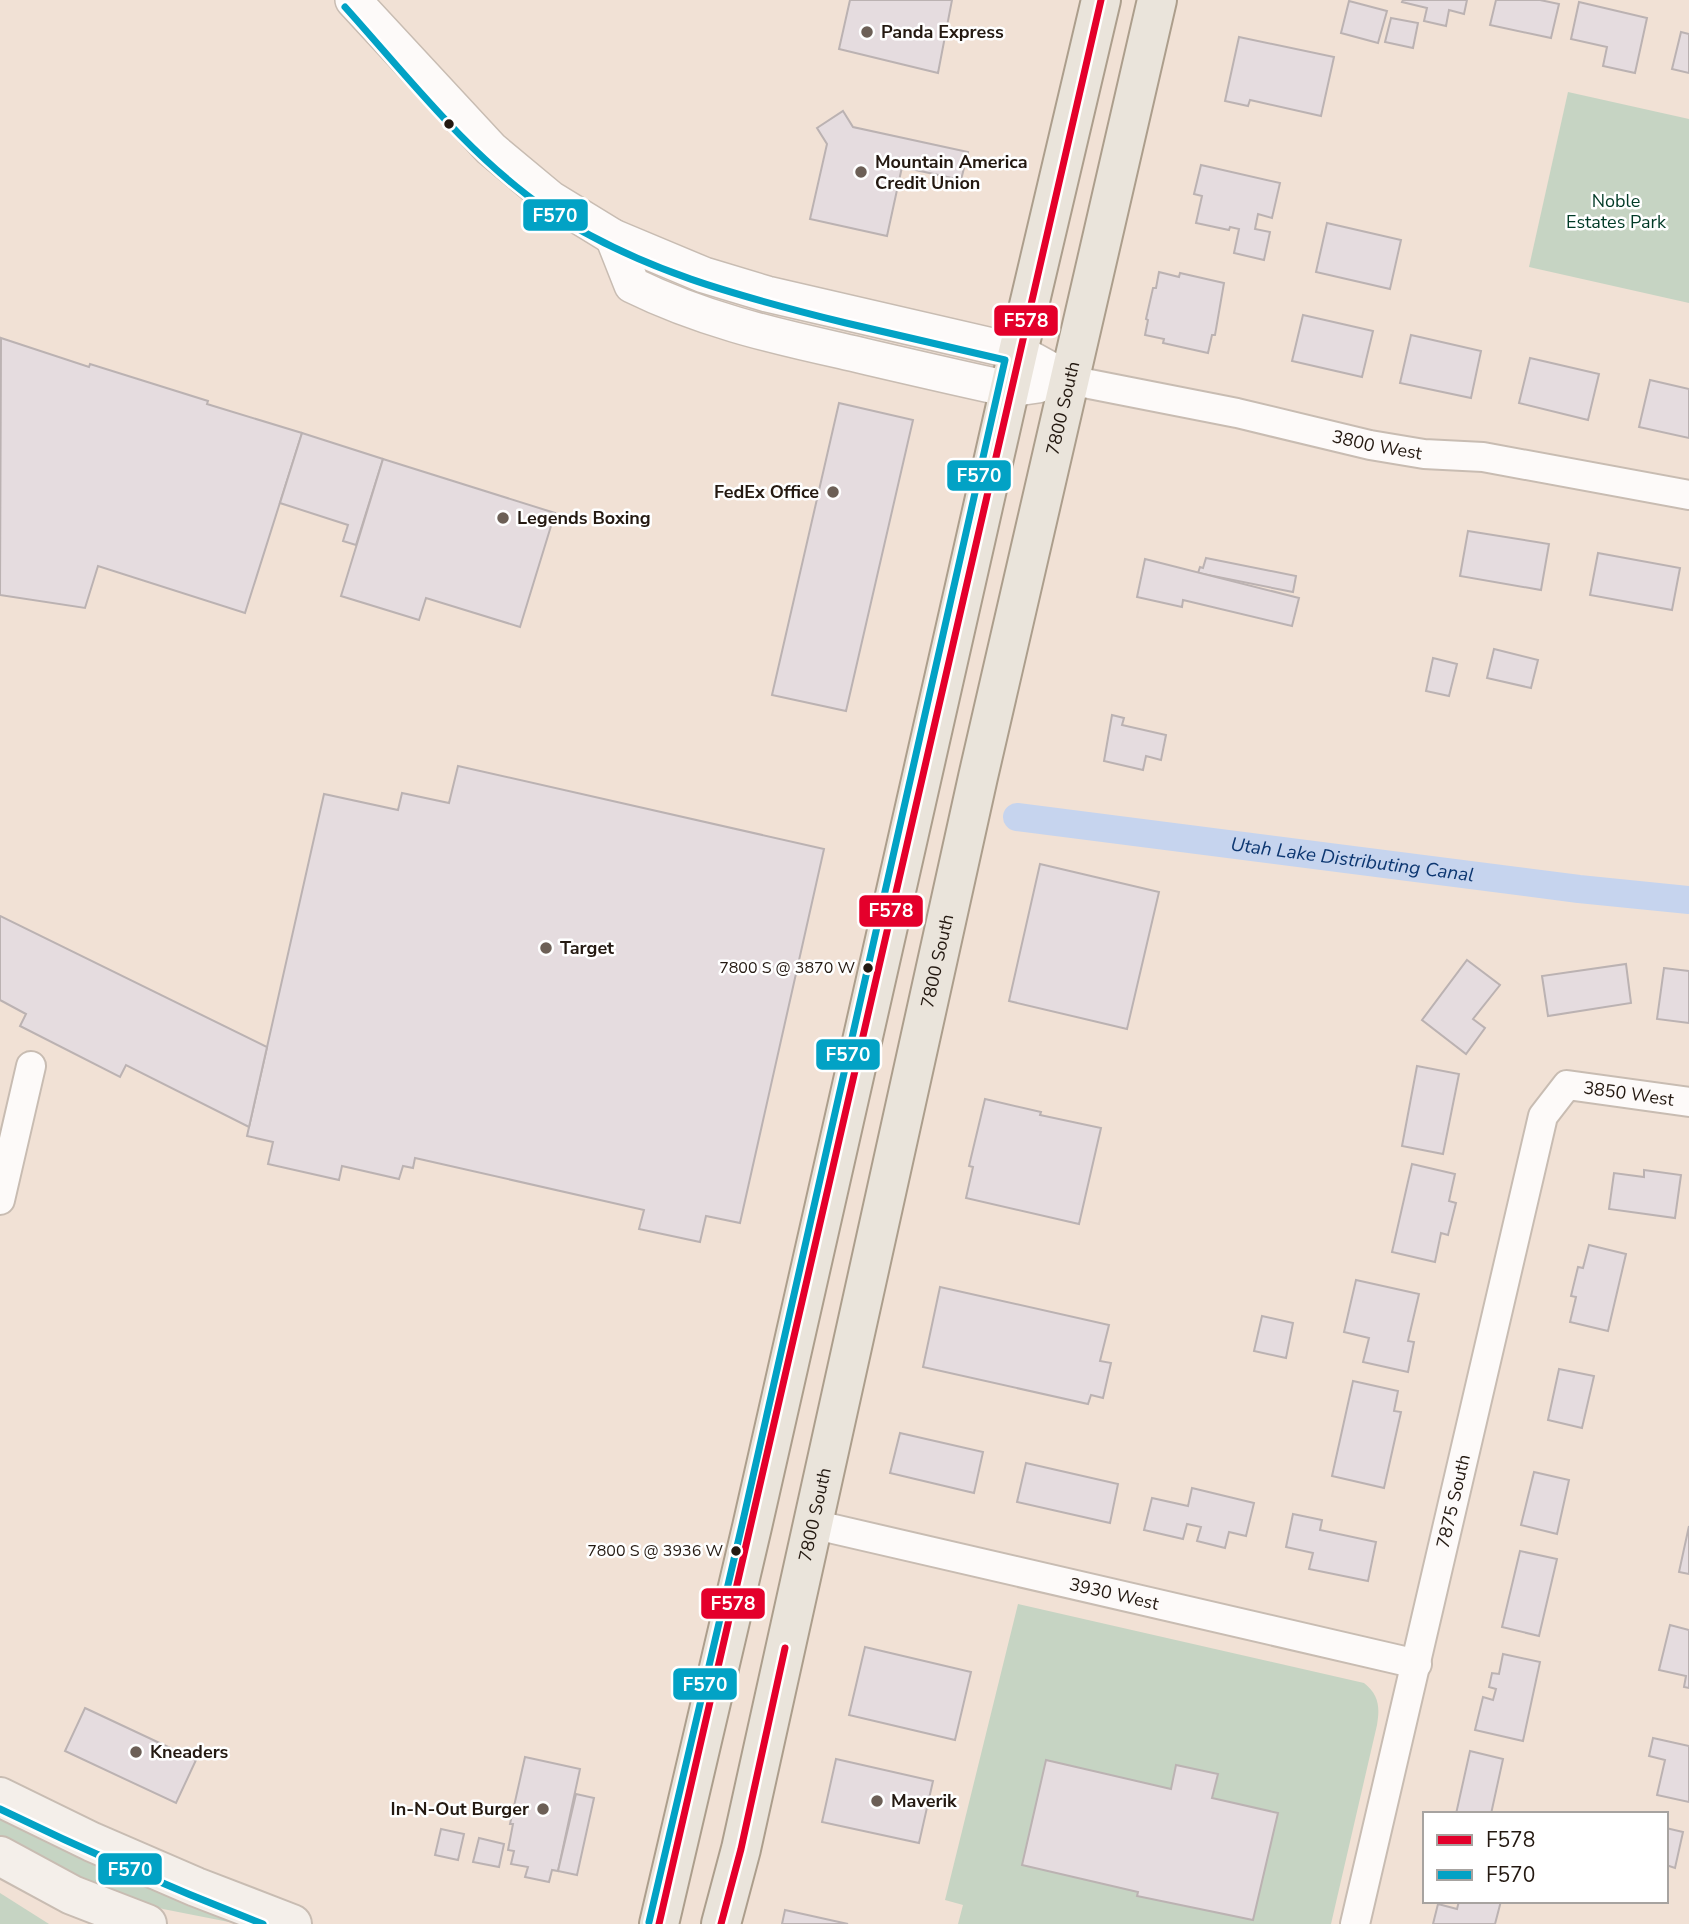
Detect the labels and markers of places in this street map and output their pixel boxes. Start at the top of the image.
place label: Panda Express [881,20,1004,44]
marker: Panda Express [859,24,875,40]
unlabelled marker [442,117,456,131]
place label: Mountain America Credit Union [875,150,1028,195]
marker: Mountain America Credit Union [853,164,869,180]
place label: FedEx Office [714,480,819,504]
marker: FedEx Office [825,484,841,500]
place label: Legends Boxing [517,506,651,530]
marker: Legends Boxing [495,510,511,526]
place label: Target [560,936,614,960]
marker: Target [538,940,554,956]
place label: 7800 S @ 3870 W [719,957,855,979]
marker: 7800 S @ 3870 W [861,961,875,975]
place label: 7800 S @ 3936 W [587,1540,723,1562]
marker: 7800 S @ 3936 W [729,1544,743,1558]
place label: Kneaders [150,1740,229,1764]
marker: Kneaders [128,1744,144,1760]
place label: Maverik [891,1789,957,1813]
marker: Maverik [869,1793,885,1809]
place label: In-N-Out Burger [391,1797,529,1821]
marker: In-N-Out Burger [535,1801,551,1817]

